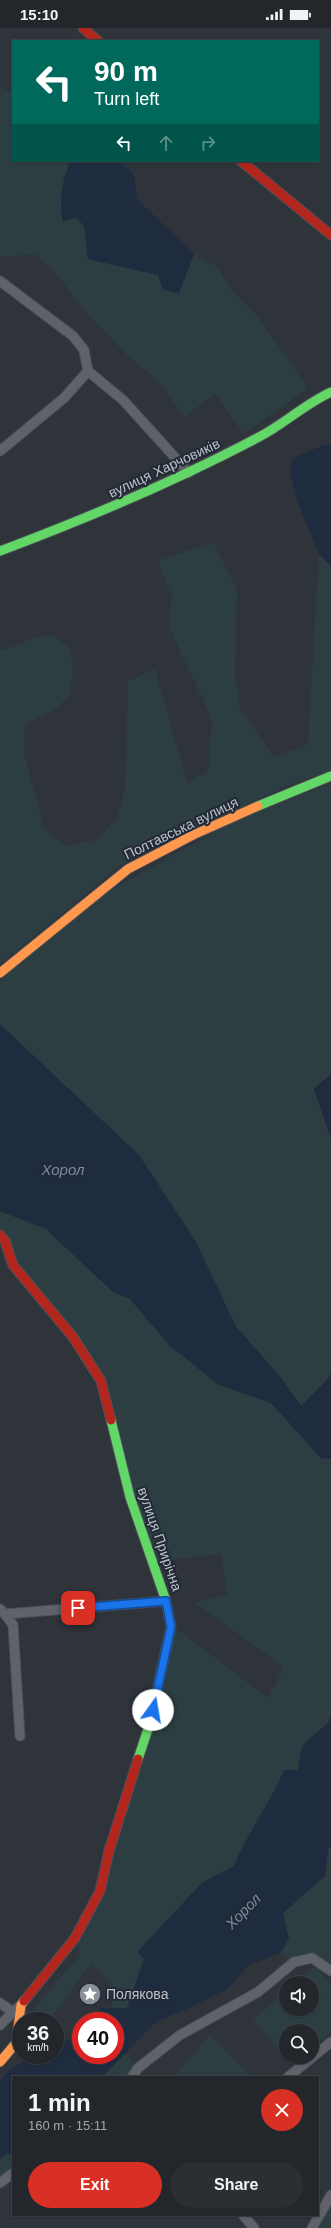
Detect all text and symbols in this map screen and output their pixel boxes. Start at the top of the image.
text: 15:10 [20,6,58,23]
icon: left [28,56,80,108]
text: 90 m [94,56,158,87]
text: Turn left [94,89,159,109]
icon: left [113,132,135,154]
icon: ahead [155,132,177,154]
icon: right [197,132,219,154]
street label: вулиця Харчовиків [106,435,222,501]
street label: Полтавська вулиця [121,793,241,863]
water label: Хорол [41,1161,85,1178]
street label: вулиця Прирічна [135,1485,185,1593]
pin [61,1591,95,1625]
icon: arrive [67,1597,89,1619]
position arrow [132,1689,174,1731]
water label: Хорол [221,1889,264,1933]
map controls [279,1976,319,2064]
button: sound [279,1976,319,2016]
place icon: Полякова [77,1981,103,2007]
place label: Полякова [106,1986,169,2002]
speed limit sign: 40 [72,2012,124,2064]
text: 36 [27,2022,49,2044]
button: search [279,2024,319,2064]
text: km/h [27,2042,49,2053]
text: 1 min [28,2089,91,2116]
button: close [261,2089,303,2131]
text: 160 m · 15:11 [28,2118,107,2133]
button: Exit [28,2162,162,2208]
button: Share [170,2162,303,2208]

